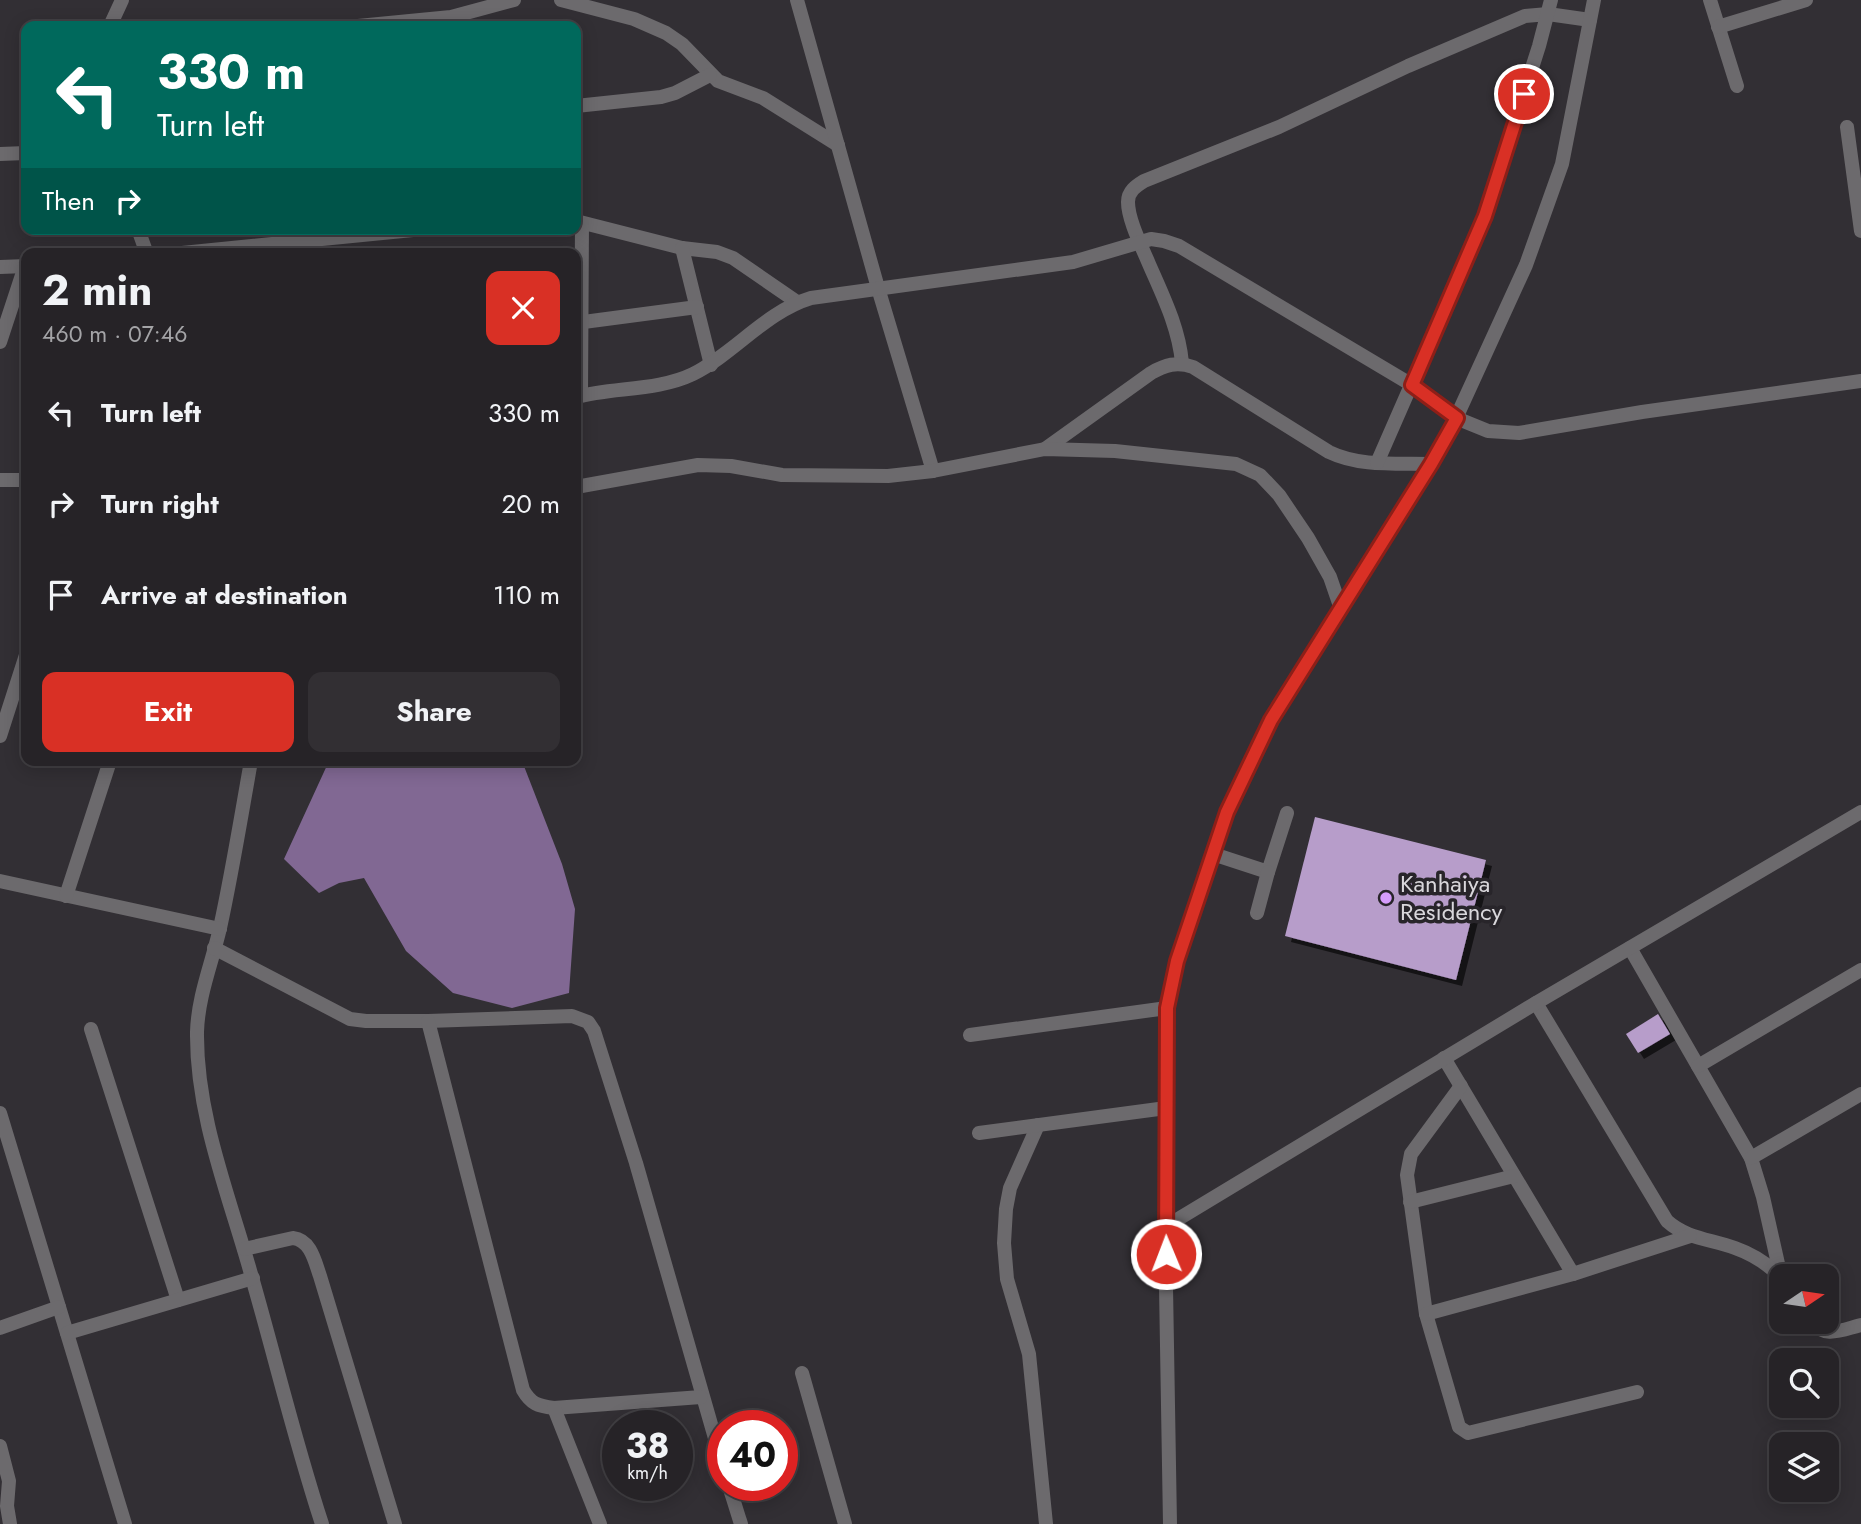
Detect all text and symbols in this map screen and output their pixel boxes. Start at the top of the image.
text: 330 m [157,37,305,107]
icon: left [42,49,133,140]
pin [1494,64,1554,124]
icon: arrive [1505,75,1543,113]
text: Turn left [157,102,264,148]
text: Then [42,182,95,220]
icon: right [109,182,147,220]
text: 2 min [42,260,152,321]
button: close [486,271,560,345]
text: 460 m · 07:46 [42,317,187,351]
icon: left [42,394,80,432]
text: Turn left [101,394,201,432]
text: 330 m [488,394,560,432]
icon: right [42,485,80,523]
text: Turn right [101,485,219,523]
text: 20 m [502,485,560,523]
icon: arrive [42,576,80,614]
text: Arrive at destination [101,576,348,614]
text: 110 m [493,576,560,614]
button: Exit [42,672,294,752]
button: Share [308,672,560,752]
place label: Kanhaiya Residency [1400,866,1503,929]
marker: Kanhaiya Residency [1378,890,1394,906]
position arrow [1129,1217,1203,1291]
north arrow [1769,1264,1839,1334]
map controls [1769,1264,1839,1502]
button: search [1769,1348,1839,1418]
speed limit sign: 40 [707,1410,798,1501]
text: 38 [626,1421,669,1471]
button: layers [1769,1432,1839,1502]
text: km/h [627,1460,668,1486]

